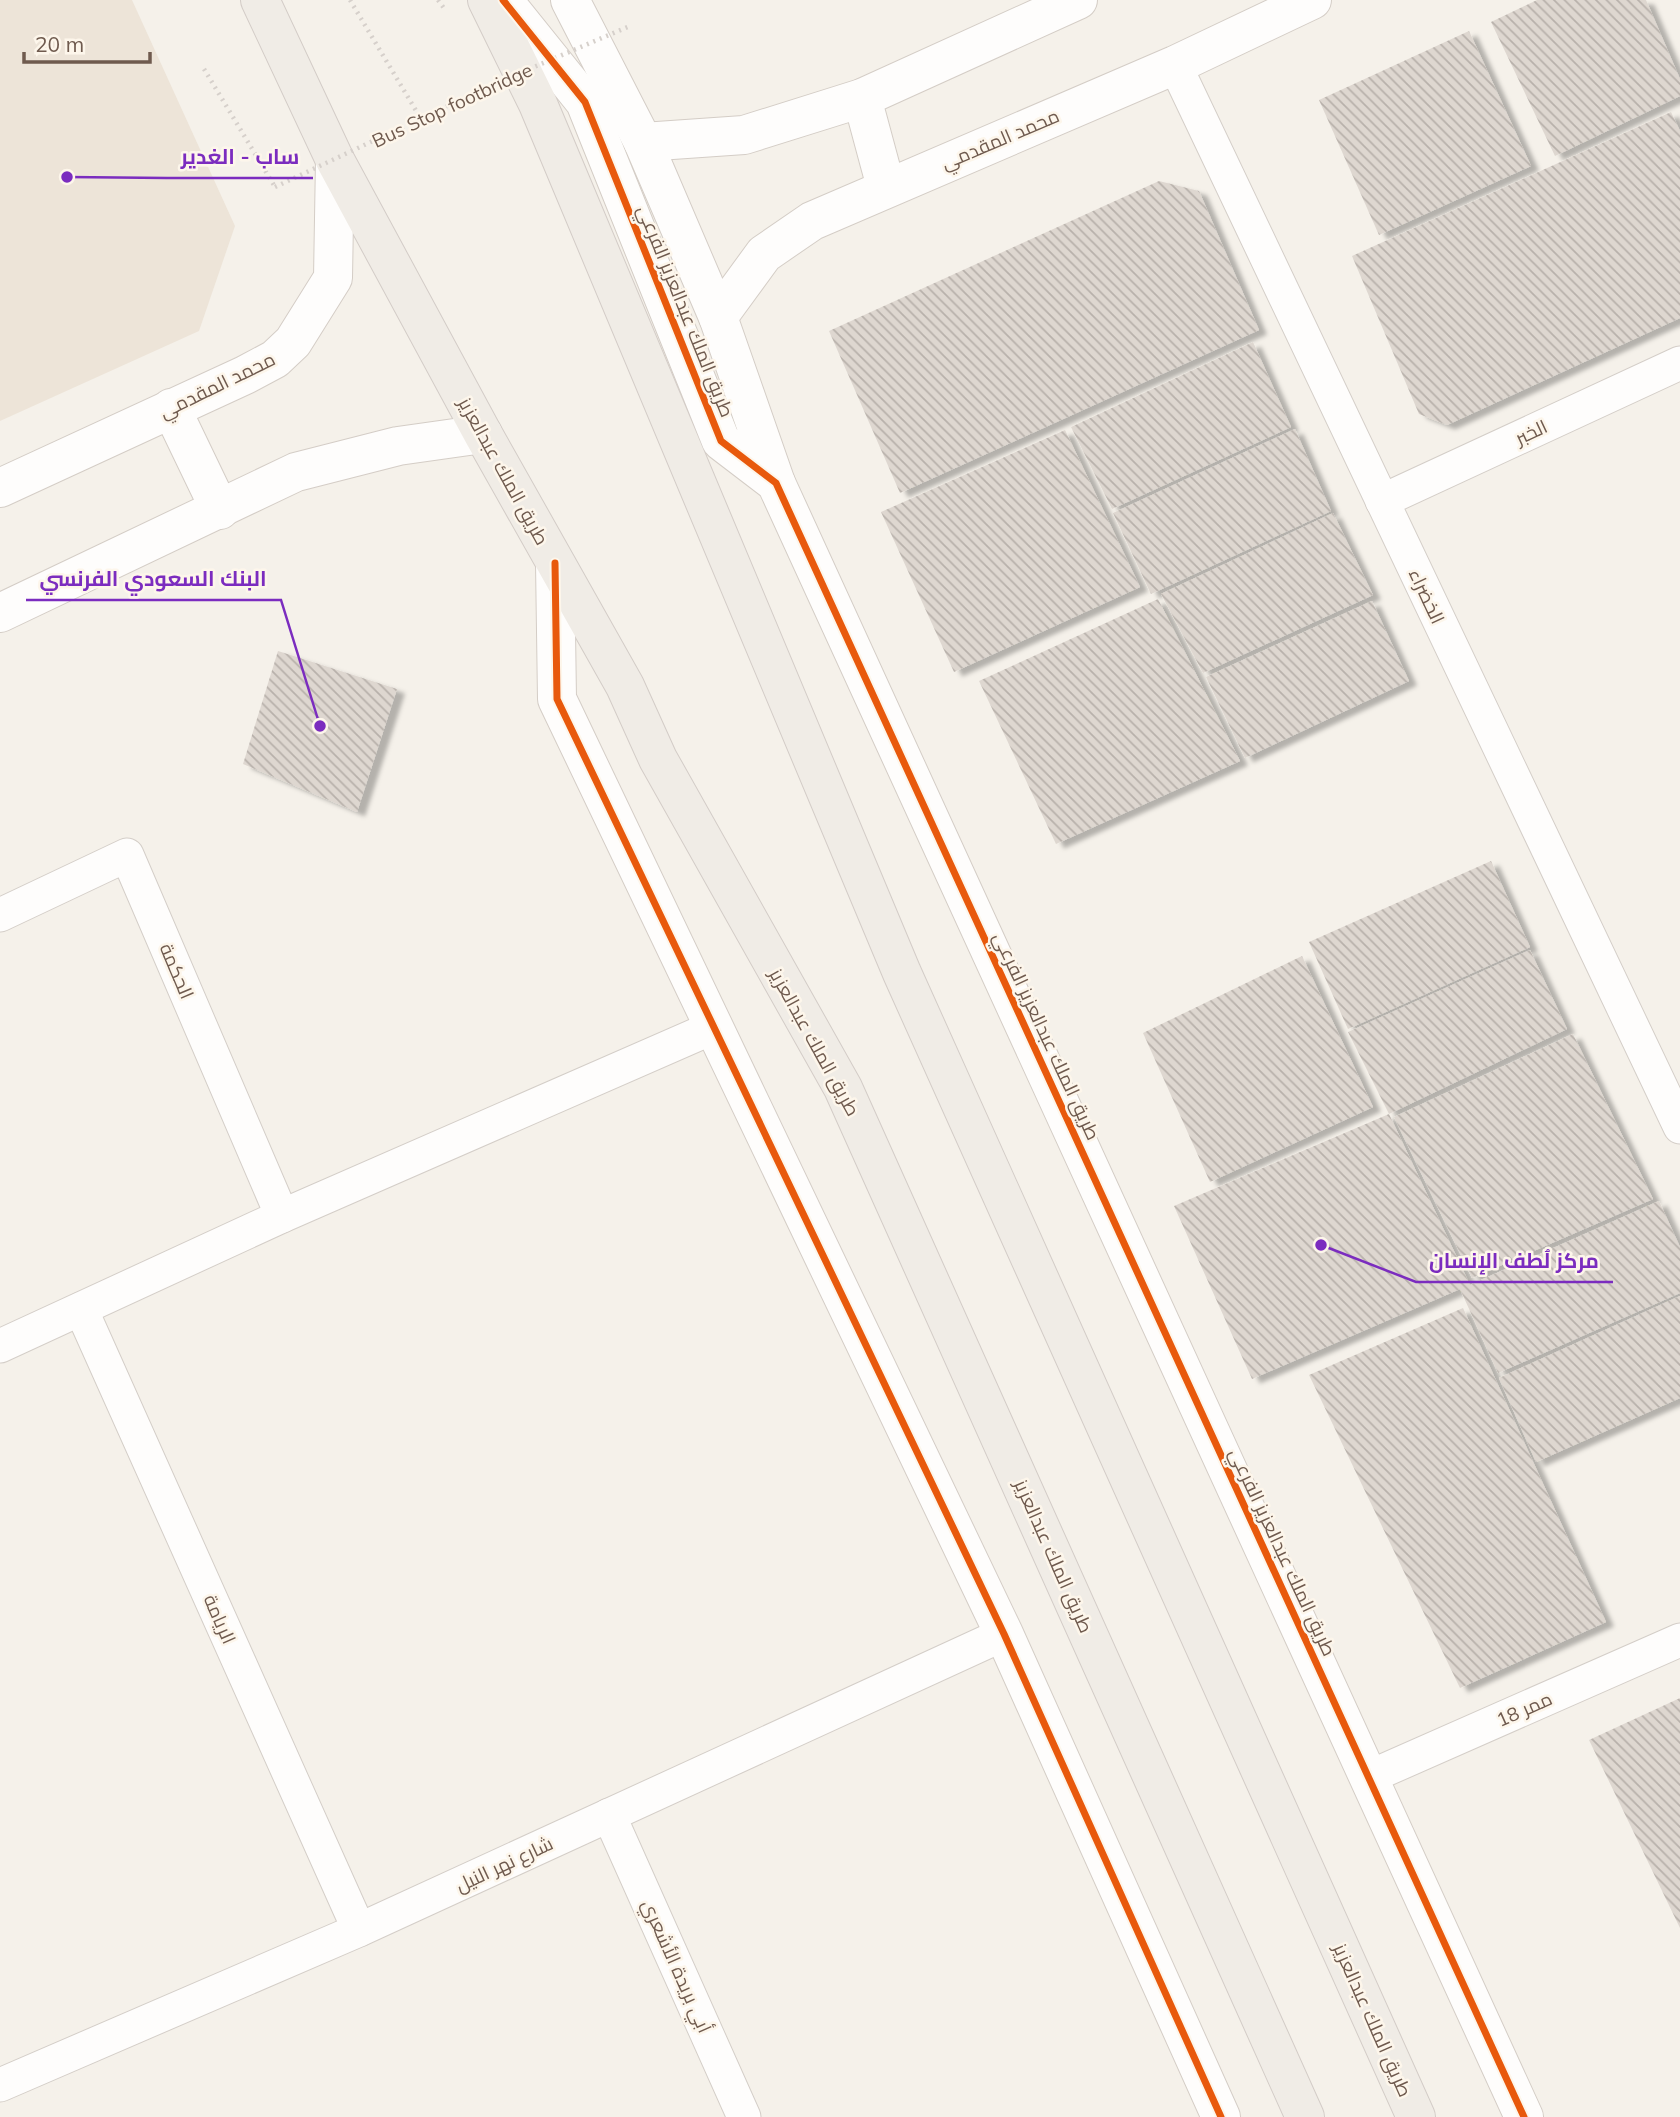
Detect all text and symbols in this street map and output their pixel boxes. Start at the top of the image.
scale bar [24,21,150,65]
text: 20 m [35,31,84,57]
street label: Bus Stop footbridge [368,57,536,153]
street label: محمد المقدمي [937,103,1064,177]
callout: ساب - الغدير [167,136,313,178]
text: ساب - الغدير [180,143,299,169]
street label: طريق الملك عبدالعزيز الفرعي [630,202,740,422]
street label: محمد المقدمي [155,347,280,426]
street label: طريق الملك عبدالعزيز [452,392,555,550]
street label: الخبر [1510,414,1551,450]
callout: البنك السعودي الفرنسي [26,558,281,600]
street label: الخضراء [1404,564,1450,628]
text: البنك السعودي الفرنسي [39,565,267,596]
street label: طريق الملك عبدالعزيز الفرعي [986,928,1106,1145]
street label: الحكمة [155,940,199,1002]
street label: طريق الملك عبدالعزيز [763,963,866,1121]
callout: مركز لُطف الإنسان [1416,1240,1613,1282]
text: مركز لُطف الإنسان [1429,1247,1599,1275]
street label: طريق الملك عبدالعزيز الفرعي [1222,1444,1342,1661]
street label: طريق الملك عبدالعزيز [1008,1475,1099,1637]
street label: الريامة [199,1591,241,1647]
street label: ممر 18 [1492,1686,1556,1732]
street label: شارع نهر النيل [451,1831,557,1899]
street label: أبي بريدة الأشعري [634,1896,717,2038]
street label: طريق الملك عبدالعزيز [1327,1939,1418,2101]

